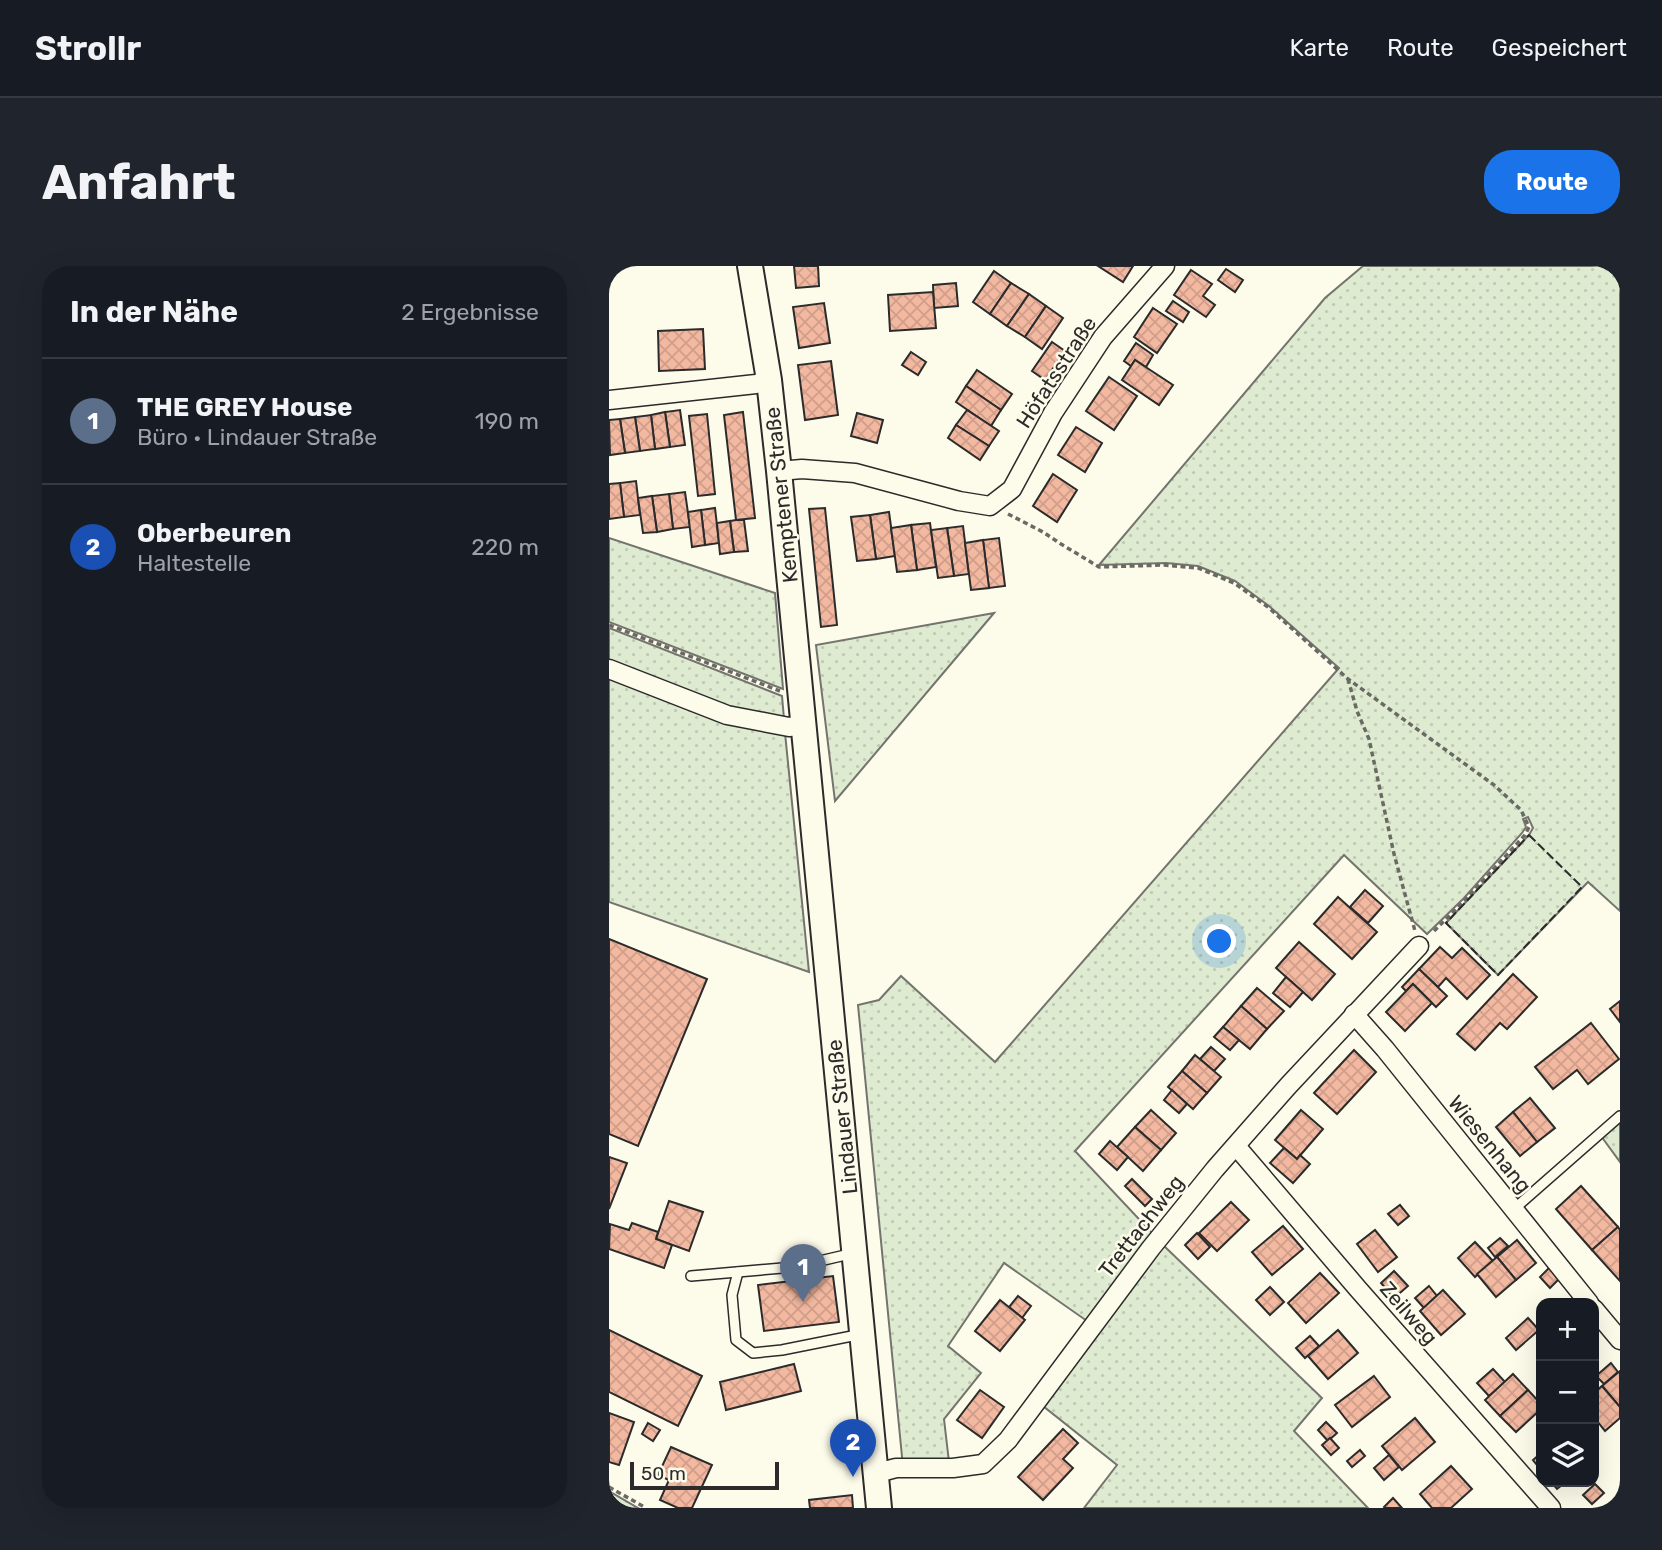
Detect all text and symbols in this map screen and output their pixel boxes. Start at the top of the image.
text: Strollr [35,29,141,68]
text: Karte [1290,34,1349,62]
text: Route [1387,34,1454,62]
text: Gespeichert [1492,34,1627,62]
button: Route [1484,150,1620,214]
text: Anfahrt [42,153,236,211]
text: In der Nähe [70,294,238,330]
text: 2 Ergebnisse [401,298,539,326]
street label: Höfatsstraße [1011,312,1101,432]
text: THE GREY House [137,392,352,423]
street label: Kemptener Straße [759,406,803,584]
text: 1 [87,407,99,435]
text: 190 m [475,407,539,435]
text: Büro · Lindauer Straße [137,423,377,451]
text: Oberbeuren [137,518,292,549]
text: 2 [86,533,100,561]
text: 220 m [471,533,539,561]
text: Haltestelle [137,549,251,577]
your location [1202,924,1236,958]
street label: Lindauer Straße [821,1038,863,1196]
street label: Wiesenhang [1443,1090,1537,1198]
street label: Trettachweg [1093,1170,1189,1282]
pin: 1 [780,1244,826,1302]
street label: Zeilweg [1375,1276,1443,1350]
map controls [1536,1298,1599,1487]
button: + [1536,1298,1599,1361]
button: − [1536,1361,1599,1424]
pin: 2 [830,1419,876,1477]
button: layers [1536,1424,1599,1487]
scale bar [630,1459,779,1491]
text: 50 m [641,1462,686,1485]

